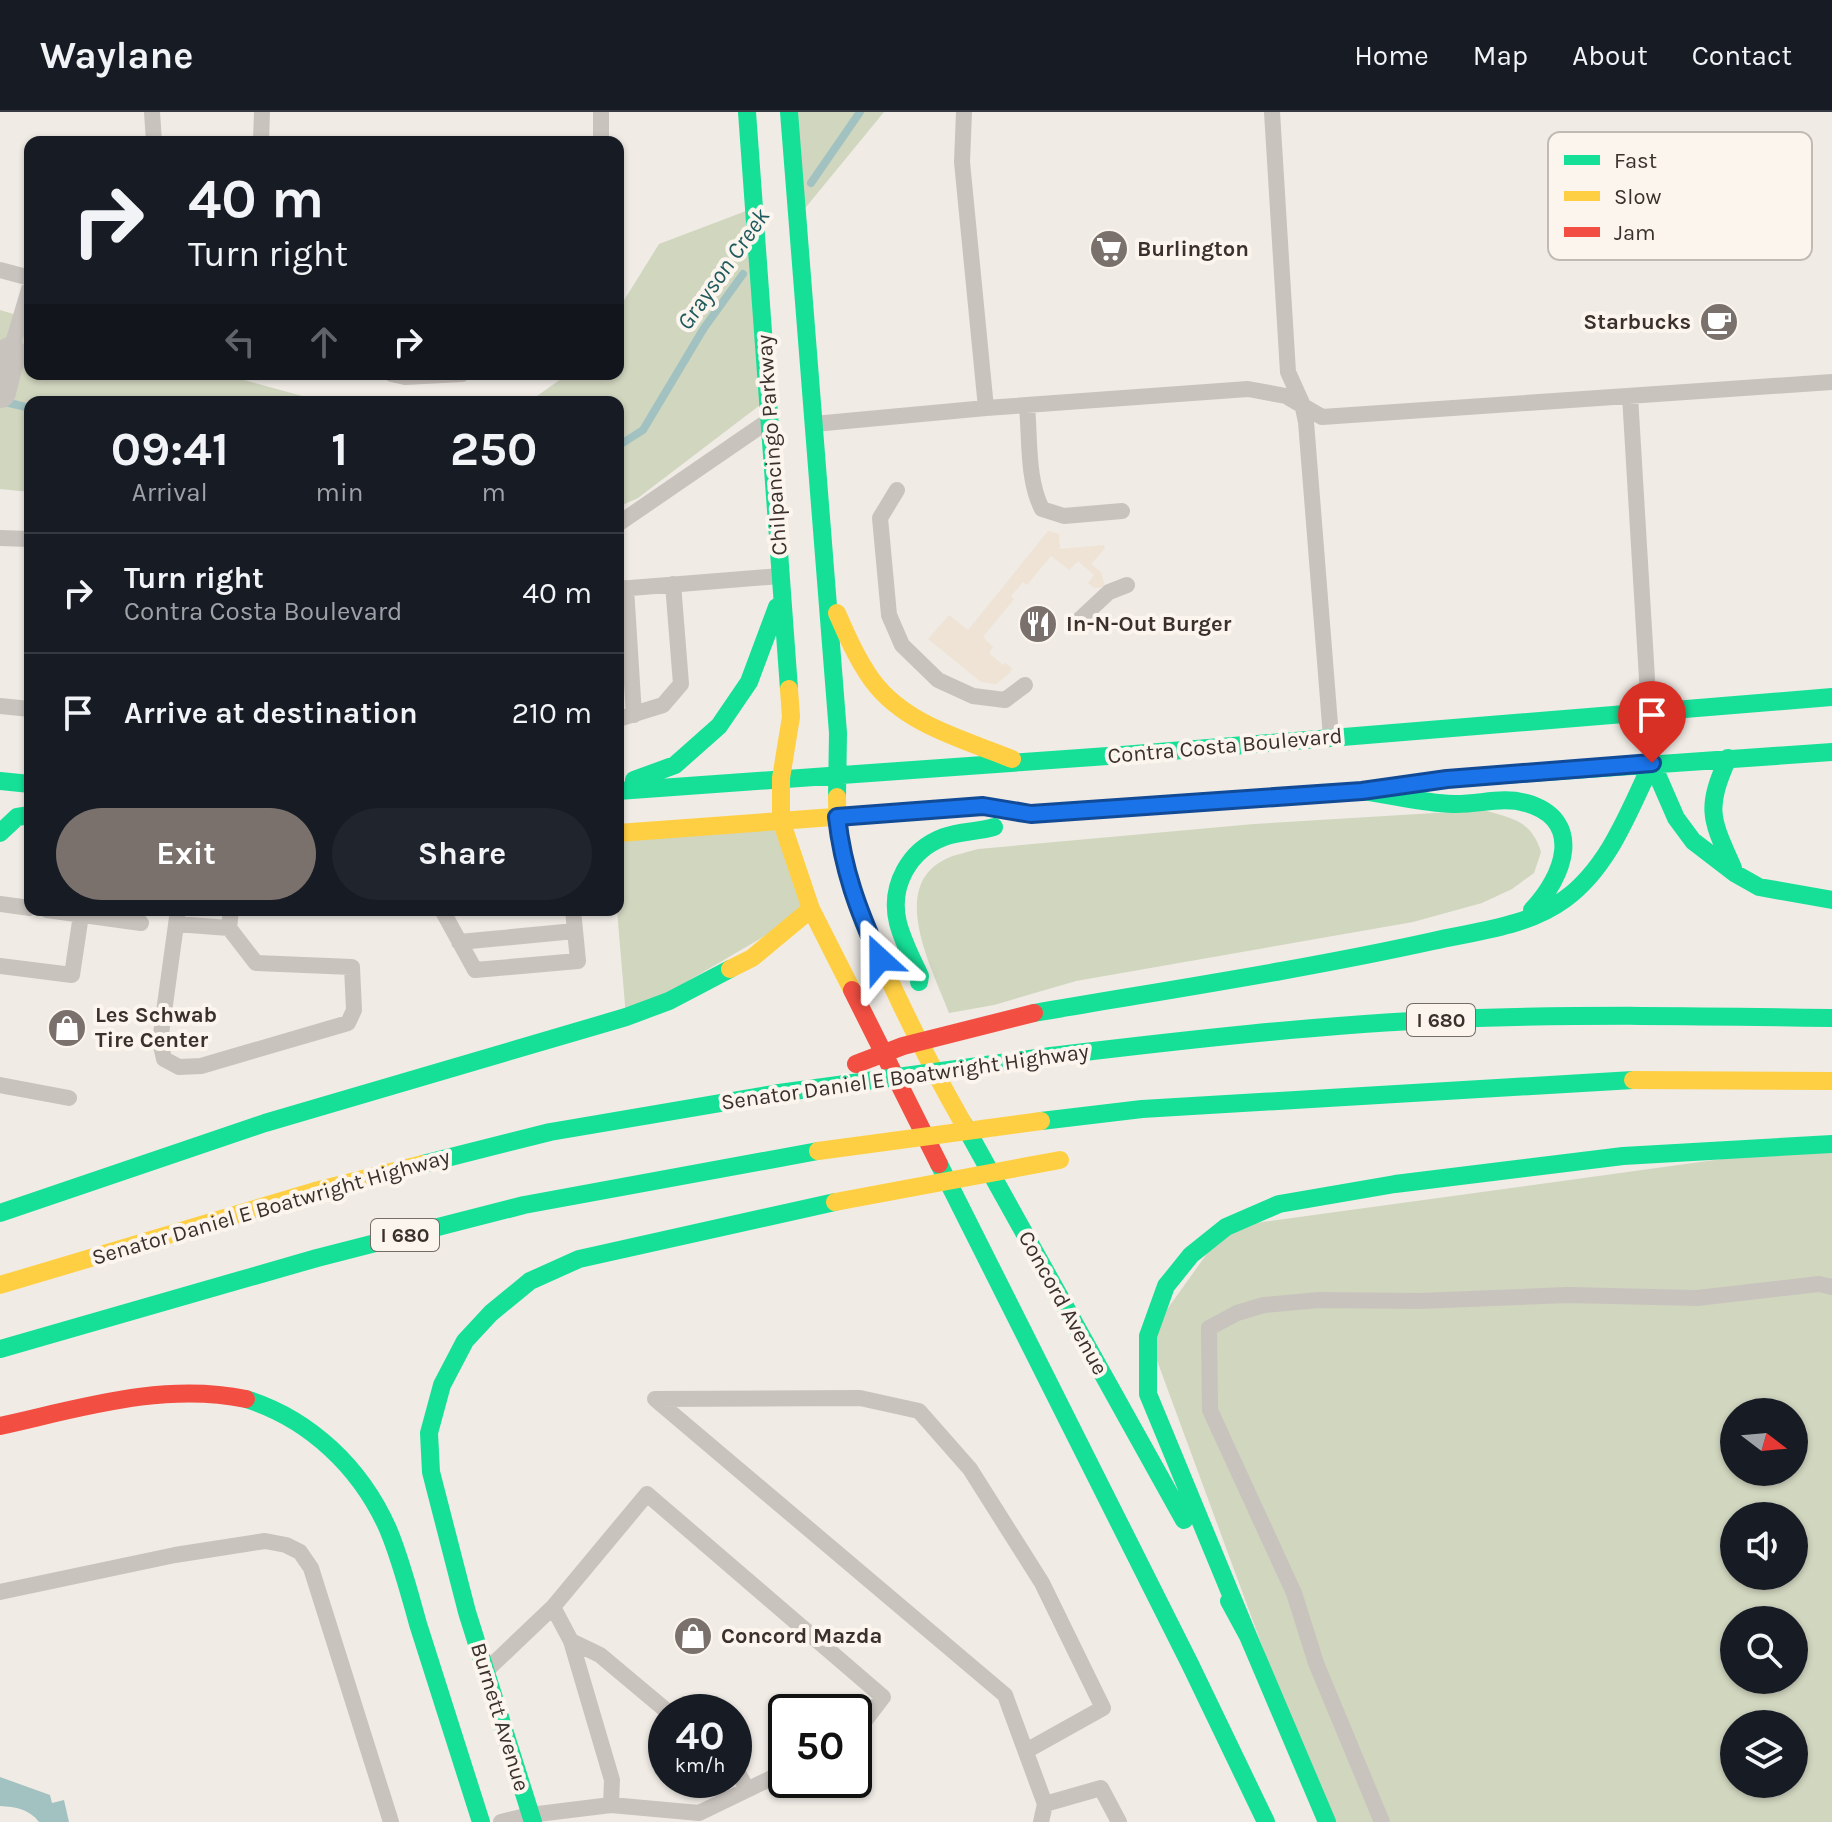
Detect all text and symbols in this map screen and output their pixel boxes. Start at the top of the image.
text: Waylane [40,33,193,78]
text: Home [1354,39,1429,72]
text: Map [1473,39,1528,72]
text: About [1572,39,1648,72]
text: Contact [1692,39,1792,72]
legend [1548,132,1812,260]
text: Fast [1614,148,1657,174]
text: 40 m [188,166,324,231]
icon: right [56,168,160,272]
text: Slow [1614,184,1661,210]
water label: Grayson Creek [671,202,776,335]
text: Jam [1614,220,1656,246]
supermarket icon: Burlington [1088,228,1130,270]
text: Turn right [188,233,348,275]
place label: Burlington [1137,236,1249,262]
cafe icon: Starbucks [1698,301,1740,343]
place label: Starbucks [1583,309,1691,335]
icon: left [218,320,262,364]
icon: ahead [302,320,346,364]
icon: right [386,320,430,364]
street label: Chilpancingo Parkway [751,334,793,556]
text: 09:41 [111,421,229,477]
text: 1 [331,421,348,477]
text: 250 [450,421,537,477]
text: Arrival [132,477,208,508]
text: min [316,477,363,508]
text: m [481,477,506,508]
text: Turn right [124,560,264,596]
icon: right [56,571,100,615]
text: 40 m [522,575,592,611]
text: Contra Costa Boulevard [124,596,403,627]
restaurant icon: In-N-Out Burger [1017,603,1059,645]
place label: In-N-Out Burger [1066,611,1232,637]
pin [1618,681,1686,763]
icon: arrive [56,691,100,735]
icon: arrive [1630,693,1674,737]
text: Arrive at destination [124,695,418,731]
text: 210 m [512,695,592,731]
street label: Contra Costa Boulevard [1106,723,1344,769]
button: Exit [56,808,316,900]
button: Share [332,808,592,900]
position arrow [838,917,922,1001]
place label: Les Schwab Tire Center [95,1002,217,1053]
road number: I 680 [1407,1004,1475,1036]
shop icon: Les Schwab Tire Center [46,1007,88,1049]
street label: Senator Daniel E Boatwright Highway [719,1038,1091,1116]
street label: Senator Daniel E Boatwright Highway [89,1143,453,1271]
road number: I 680 [371,1219,439,1251]
street label: Concord Avenue [1013,1226,1113,1380]
north arrow [1720,1398,1808,1486]
map controls [1720,1398,1808,1798]
button: sound [1720,1502,1808,1590]
button: search [1720,1606,1808,1694]
shop icon: Concord Mazda [672,1615,714,1657]
place label: Concord Mazda [721,1623,882,1649]
street label: Burnett Avenue [465,1640,535,1794]
speed limit sign: 50 [768,1694,872,1798]
button: layers [1720,1710,1808,1798]
text: 40 [675,1712,725,1759]
text: km/h [675,1754,725,1777]

